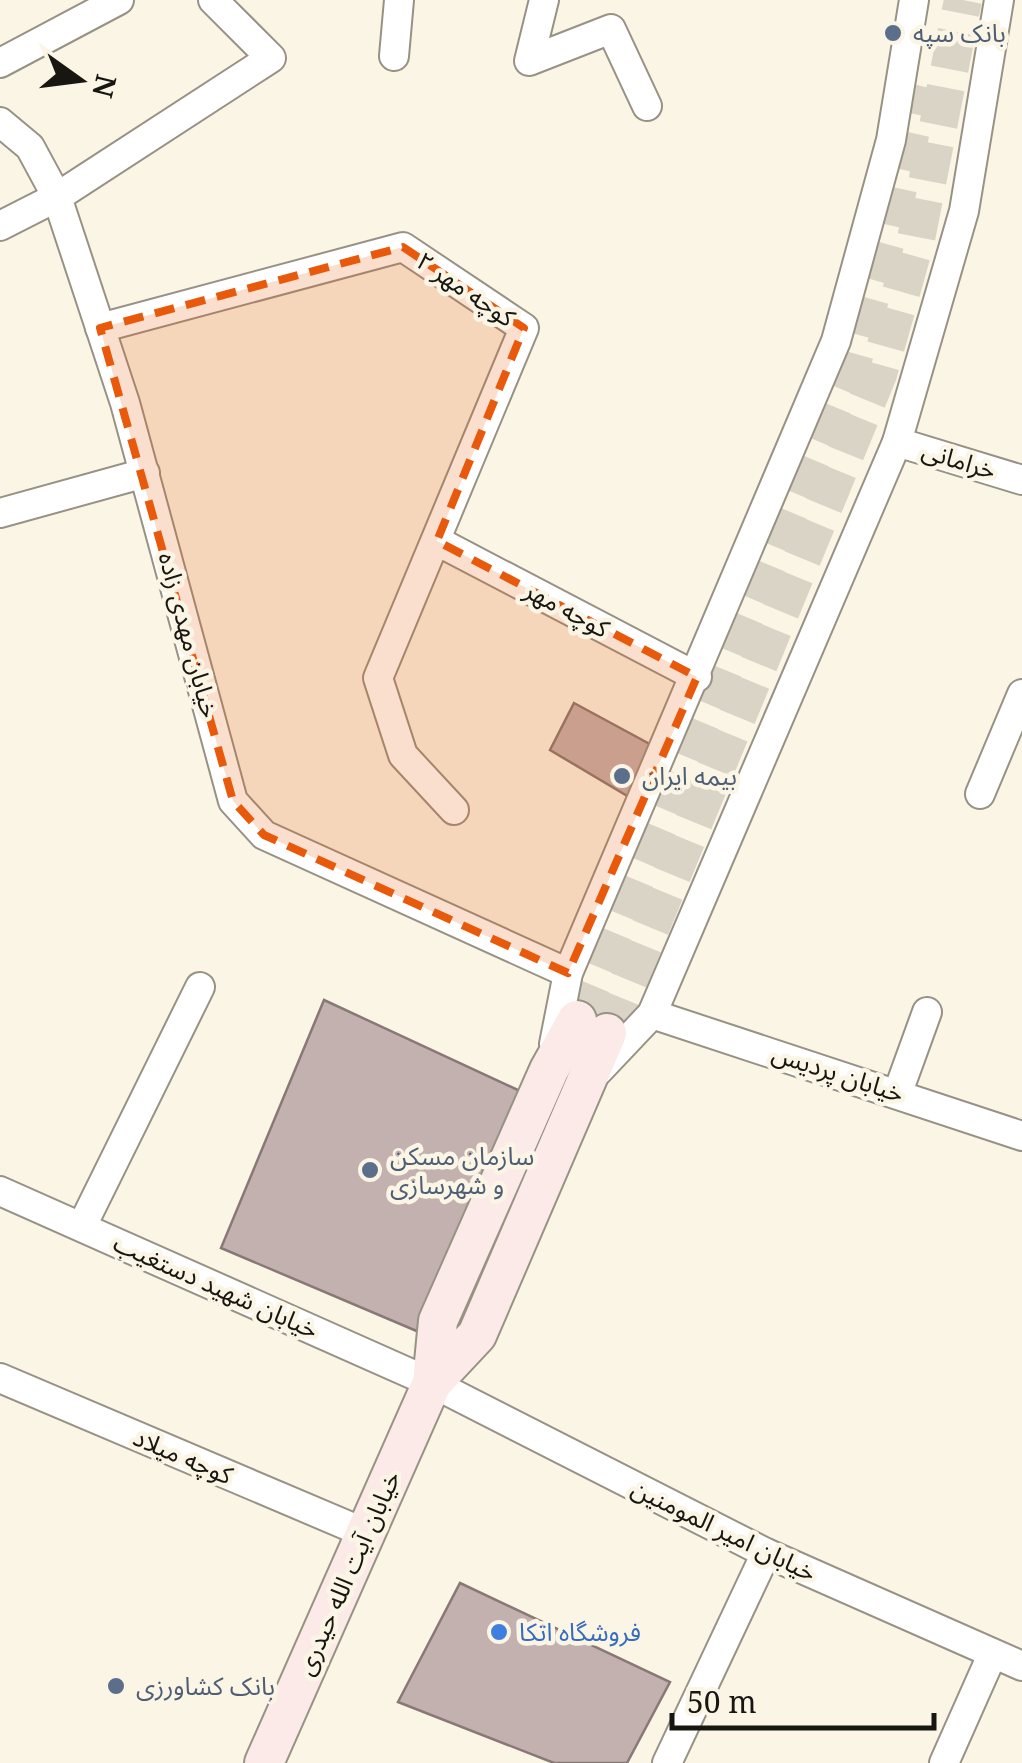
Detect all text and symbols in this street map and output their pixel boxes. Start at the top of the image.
place label: بانک سپه [913,15,1006,49]
marker: بانک سپه [882,22,904,44]
north arrow [30,30,130,130]
text: N [84,71,126,102]
street label: کوچه مهر ۲ [411,243,523,334]
street label: خرامانی [918,432,1000,486]
street label: خیابان مهدی زاده [152,548,228,721]
street label: کوچه مهر [518,571,616,645]
place label: بیمه ایران [642,758,737,792]
marker: بیمه ایران [611,765,633,787]
street label: خیابان پردیس [768,1035,909,1110]
place label: سازمان مسکن و شهرسازی [390,1138,534,1201]
marker: سازمان مسکن و شهرسازی [359,1159,381,1181]
street label: خیابان شهید دستغیب [109,1225,324,1346]
street label: کوچه میلاد [128,1419,239,1492]
street label: خیابان آیت الله حیدری [287,1465,407,1680]
street label: خیابان امیر المومنین [626,1470,823,1589]
place label: فروشگاه اتکا [519,1614,641,1648]
marker: فروشگاه اتکا [488,1621,510,1643]
place label: بانک کشاورزی [136,1668,275,1702]
scale bar [672,1668,934,1730]
marker: بانک کشاورزی [105,1675,127,1697]
text: 50 m [687,1681,757,1722]

